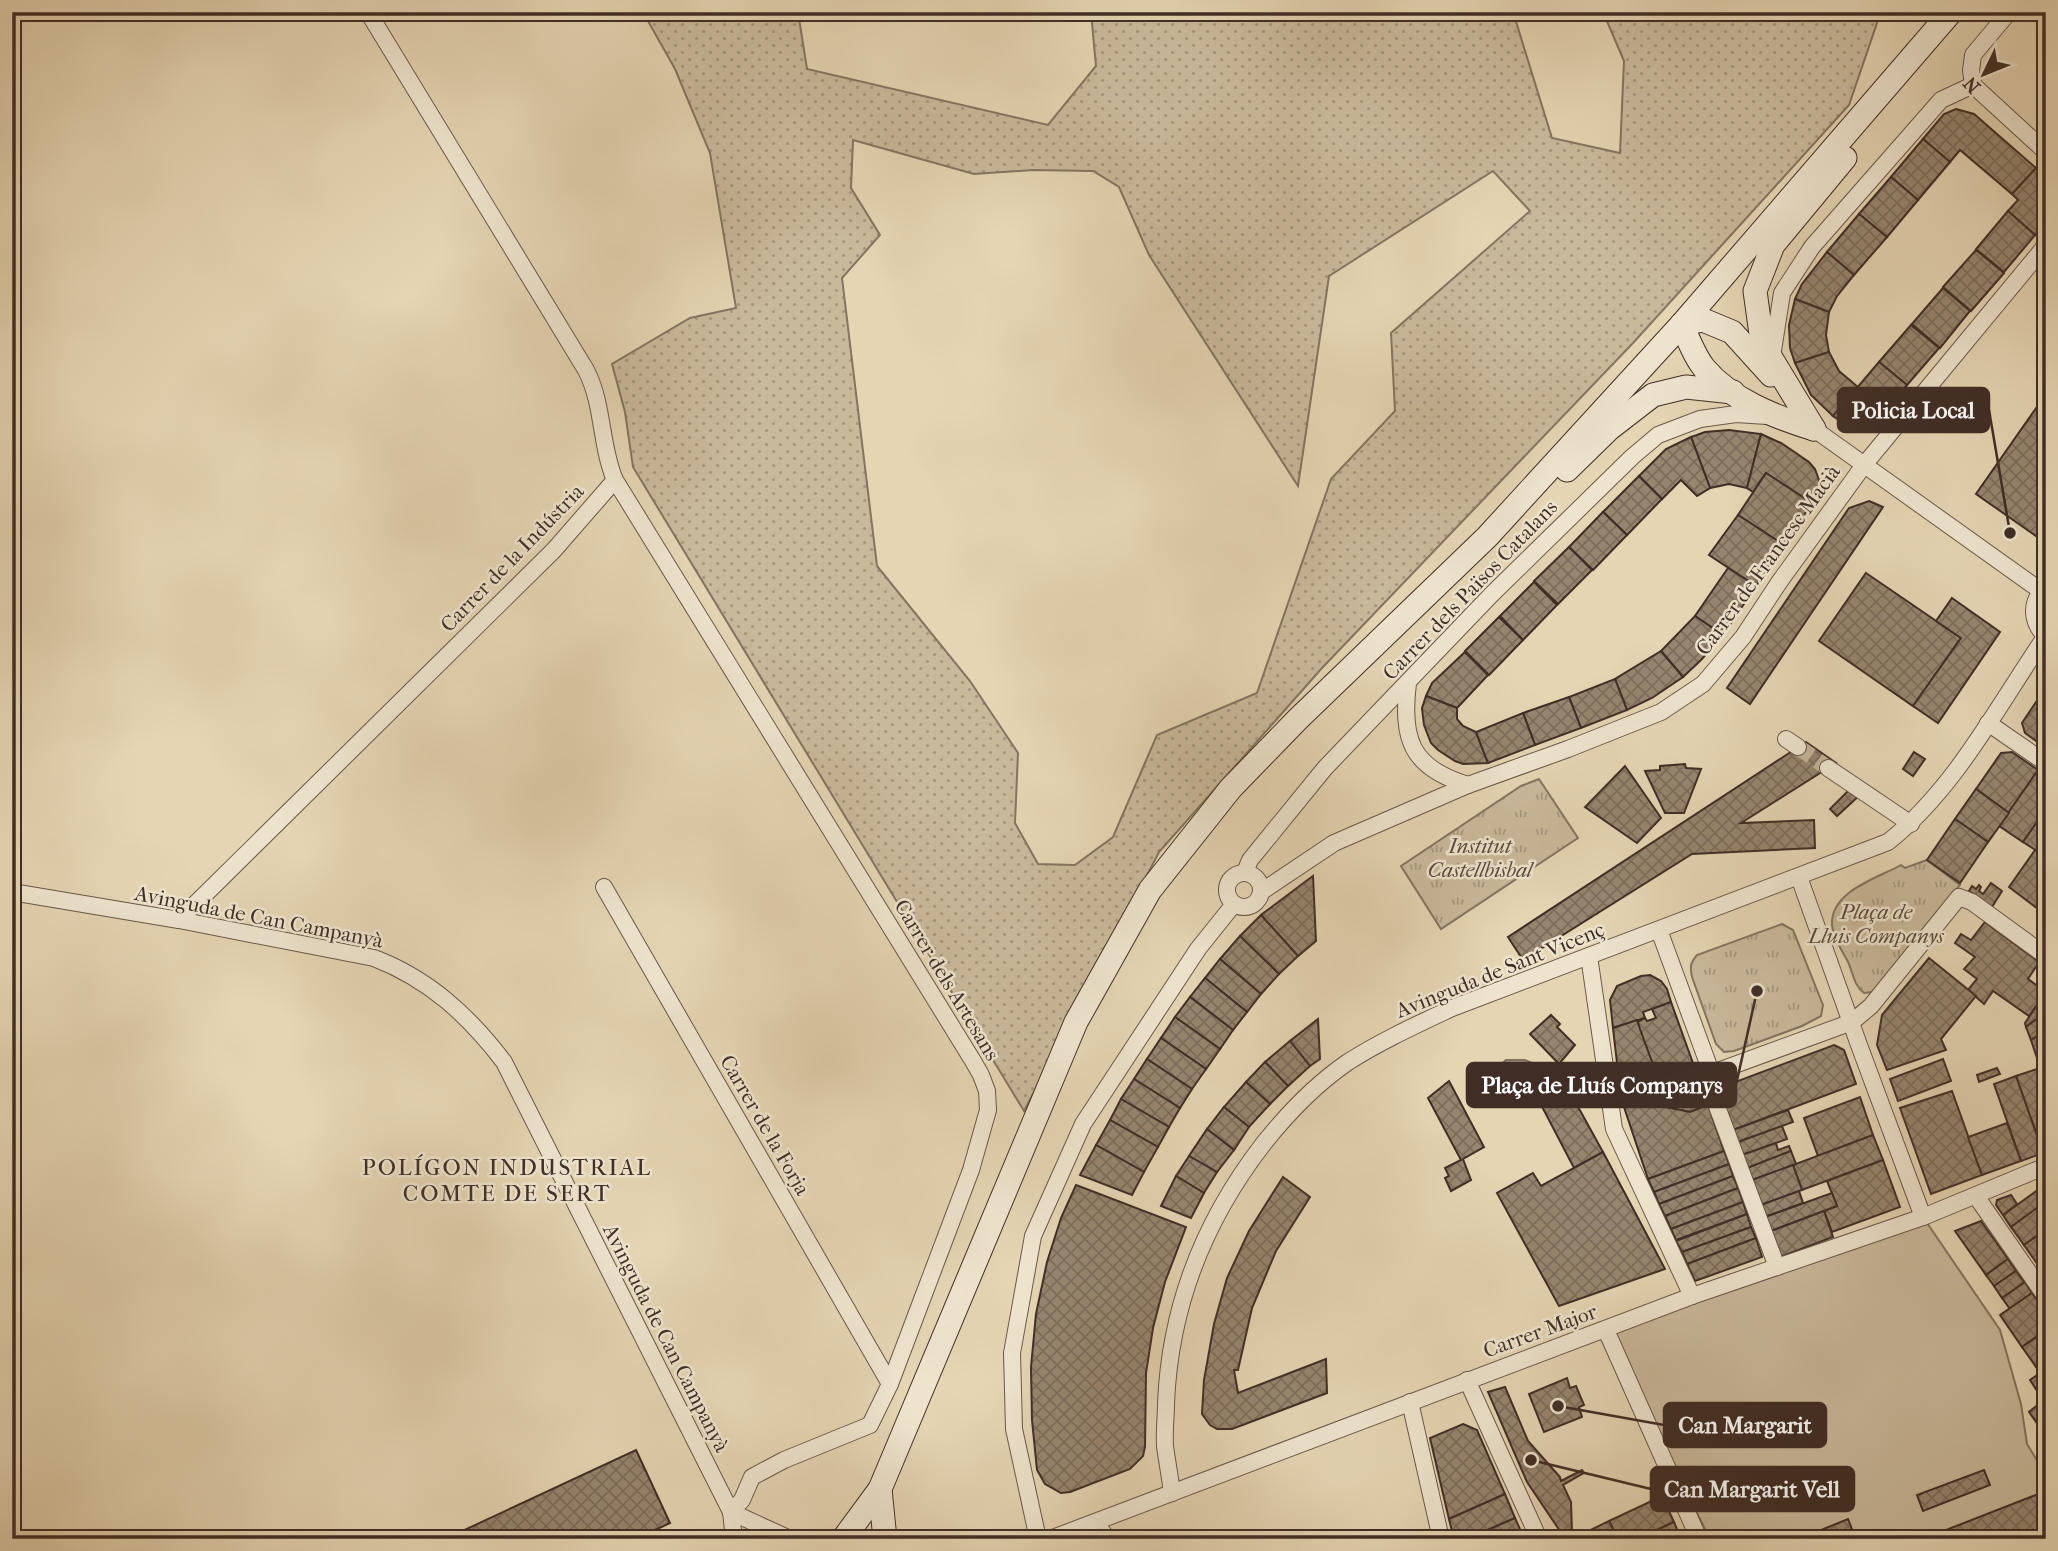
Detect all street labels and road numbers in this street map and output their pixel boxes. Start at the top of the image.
street label: Carrer de Francesc Macià [1691,460,1845,660]
street label: Carrer de la Indústria [435,479,589,637]
street label: Carrer dels Països Catalans [1378,495,1562,685]
street label: Avinguda de Can Campanyà [132,881,386,953]
street label: Carrer dels Artesans [890,895,1005,1065]
street label: Avinguda de Sant Vicenç [1391,917,1608,1023]
street label: Carrer de la Forja [715,1051,815,1200]
street label: Avinguda de Can Campanyà [598,1219,734,1456]
street label: Carrer Major [1480,1299,1600,1363]

